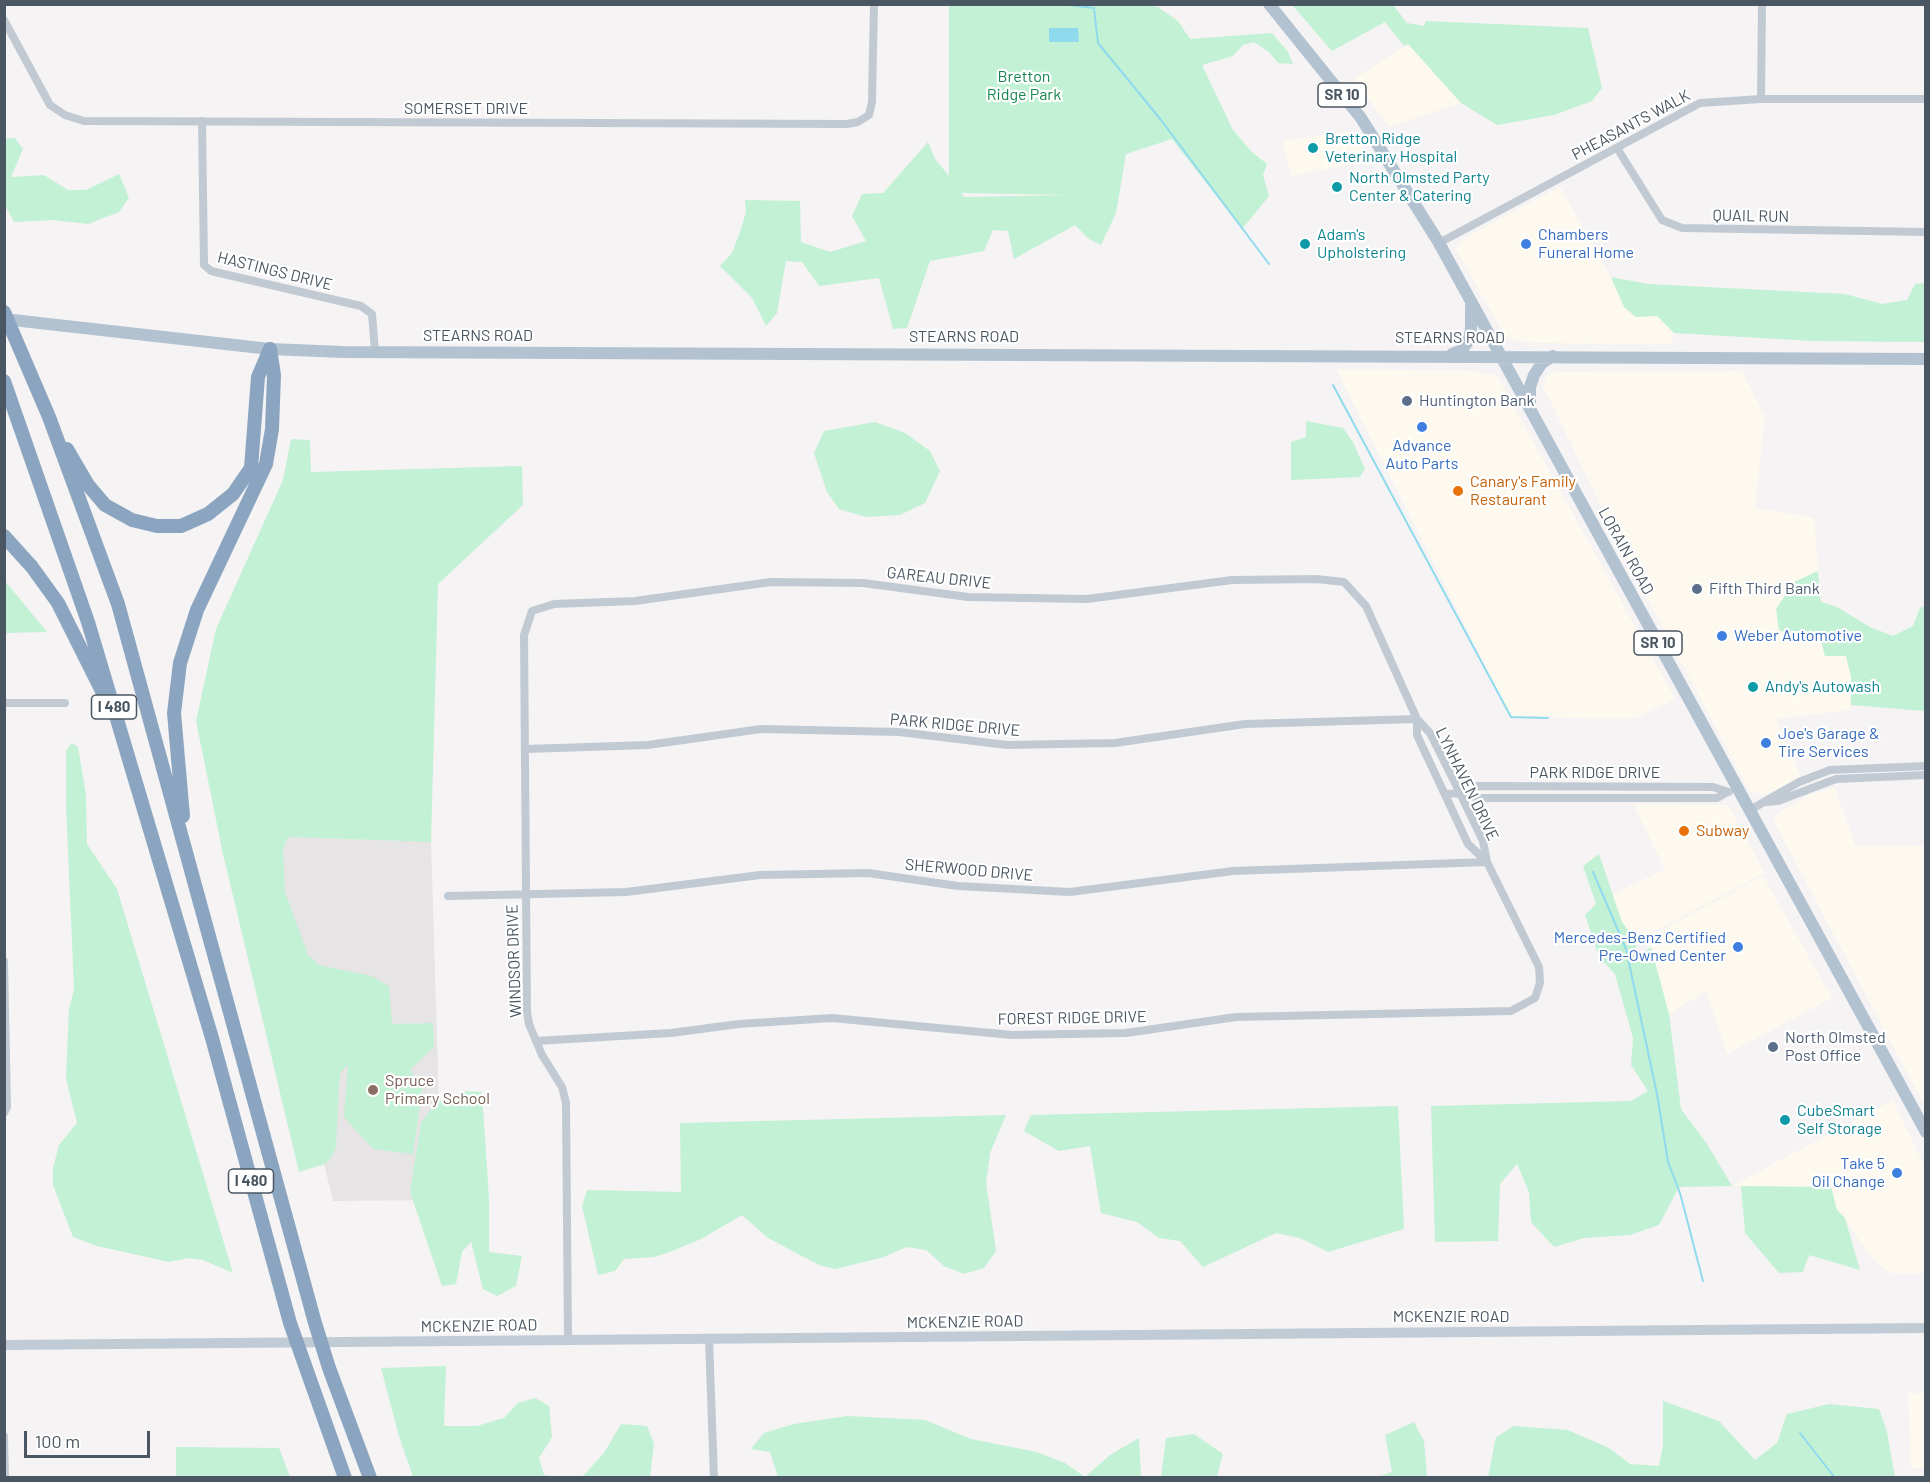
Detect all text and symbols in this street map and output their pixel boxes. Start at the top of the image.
park label: Bretton Ridge Park [987,67,1061,105]
road number: SR 10 [1318,83,1366,107]
street label: PHEASANTS WALK [1568,86,1694,164]
street label: SOMERSET DRIVE [404,99,528,119]
place label: Bretton Ridge Veterinary Hospital [1325,129,1457,167]
marker: Bretton Ridge Veterinary Hospital [1306,141,1320,155]
place label: North Olmsted Party Center & Catering [1349,168,1490,206]
marker: North Olmsted Party Center & Catering [1330,180,1344,194]
street label: QUAIL RUN [1713,206,1789,226]
place label: Adam's Upholstering [1317,225,1406,263]
place label: Chambers Funeral Home [1538,225,1634,263]
marker: Adam's Upholstering [1298,237,1312,251]
marker: Chambers Funeral Home [1519,237,1533,251]
street label: HASTINGS DRIVE [216,247,334,295]
street label: STEARNS ROAD [423,326,533,346]
street label: STEARNS ROAD [909,327,1019,347]
street label: STEARNS ROAD [1395,328,1505,348]
place label: Huntington Bank [1419,391,1535,411]
marker: Huntington Bank [1400,394,1414,408]
marker: Advance Auto Parts [1415,420,1429,434]
place label: Advance Auto Parts [1386,436,1458,474]
place label: Canary's Family Restaurant [1470,472,1576,510]
marker: Canary's Family Restaurant [1451,484,1465,498]
street label: LORAIN ROAD [1594,504,1658,598]
street label: GAREAU DRIVE [886,563,992,593]
place label: Fifth Third Bank [1709,579,1820,599]
marker: Fifth Third Bank [1690,582,1704,596]
place label: Weber Automotive [1734,626,1862,646]
marker: Weber Automotive [1715,629,1729,643]
road number: SR 10 [1634,631,1682,655]
place label: Andy's Autowash [1765,677,1880,697]
marker: Andy's Autowash [1746,680,1760,694]
road number: I 480 [92,695,136,719]
street label: PARK RIDGE DRIVE [889,710,1021,740]
street label: LYNHAVEN DRIVE [1431,724,1503,844]
place label: Joe's Garage & Tire Services [1778,724,1879,762]
marker: Joe's Garage & Tire Services [1759,736,1773,750]
street label: PARK RIDGE DRIVE [1530,763,1660,783]
place label: Subway [1696,821,1749,841]
marker: Subway [1677,824,1691,838]
street label: SHERWOOD DRIVE [904,855,1034,885]
street label: WINDSOR DRIVE [502,904,526,1018]
place label: Mercedes-Benz Certified Pre-Owned Center [1554,928,1726,966]
marker: Mercedes-Benz Certified Pre-Owned Center [1731,940,1745,954]
street label: FOREST RIDGE DRIVE [997,1007,1147,1029]
place label: North Olmsted Post Office [1785,1028,1886,1066]
marker: North Olmsted Post Office [1766,1040,1780,1054]
place label: Spruce Primary School [385,1071,490,1109]
marker: Spruce Primary School [366,1083,380,1097]
place label: CubeSmart Self Storage [1797,1101,1882,1139]
marker: CubeSmart Self Storage [1778,1113,1792,1127]
place label: Take 5 Oil Change [1812,1154,1885,1192]
marker: Take 5 Oil Change [1890,1166,1904,1180]
road number: I 480 [228,1169,274,1193]
street label: MCKENZIE ROAD [1393,1307,1509,1327]
street label: MCKENZIE ROAD [907,1311,1023,1333]
street label: MCKENZIE ROAD [421,1315,537,1337]
scale bar [27,1419,153,1457]
text: 100 m [35,1430,80,1452]

